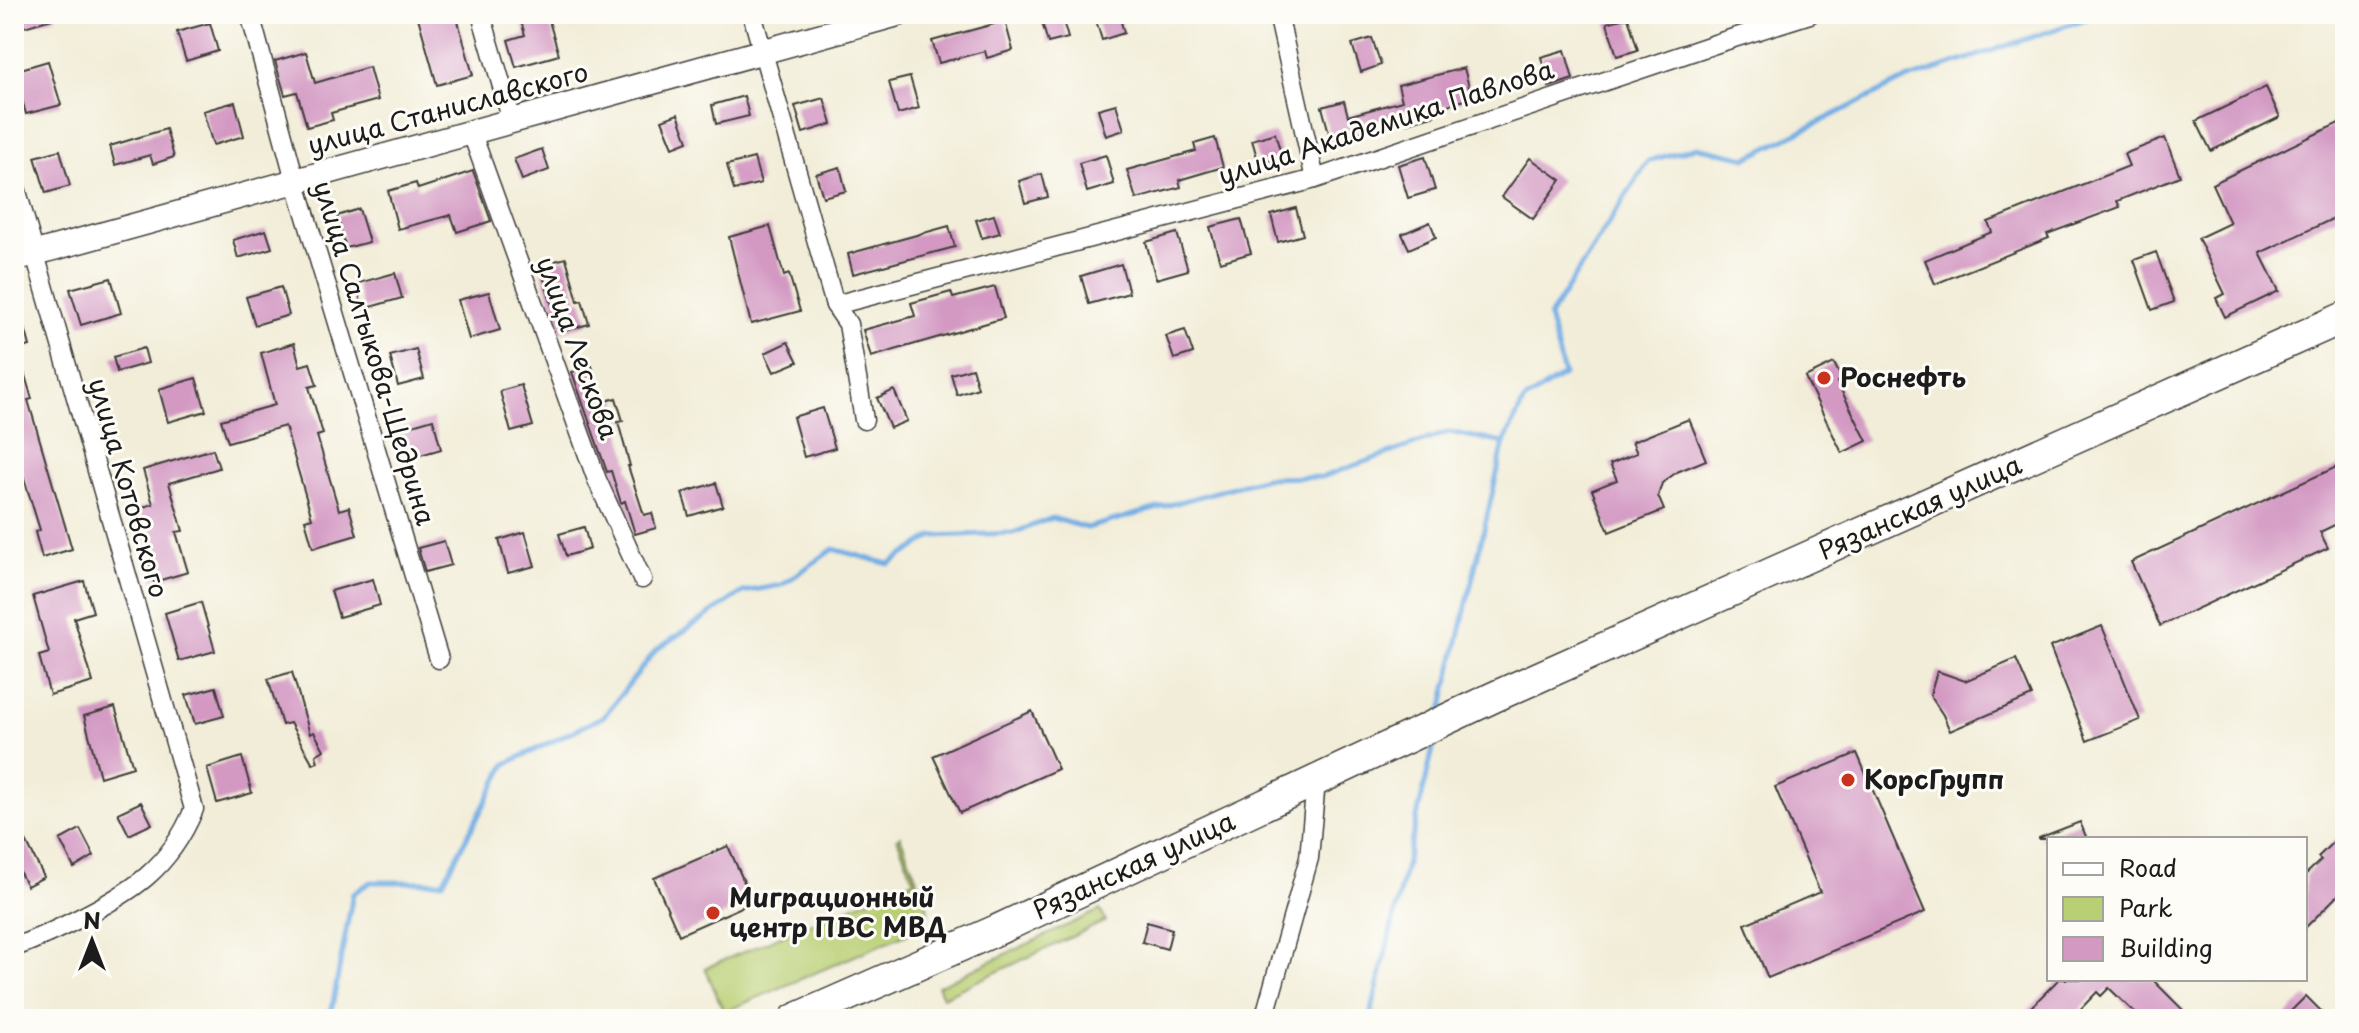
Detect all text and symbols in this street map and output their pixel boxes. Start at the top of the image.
street label: улица Академика Павлова [1213,49,1559,194]
street label: улица Станиславского [303,51,592,164]
street label: улица Салтыкова-Щедрина [304,175,447,530]
street label: улица Лескова [527,250,630,445]
place label: Роснефть [1840,357,1966,396]
marker: Роснефть [1815,369,1833,387]
street label: улица Котовского [79,373,180,602]
street label: Рязанская улица [1811,444,2028,569]
place label: КорсГрупп [1864,759,2004,798]
marker: КорсГрупп [1839,771,1857,789]
street label: Рязанская улица [1026,800,1241,929]
legend [2047,837,2307,981]
text: Road [2119,849,2177,885]
place label: Миграционный центр ПВС МВД [729,877,947,946]
text: Park [2119,889,2173,925]
north arrow [52,901,132,981]
text: N [83,903,101,936]
marker: Миграционный центр ПВС МВД [704,904,722,922]
text: Building [2119,929,2213,965]

